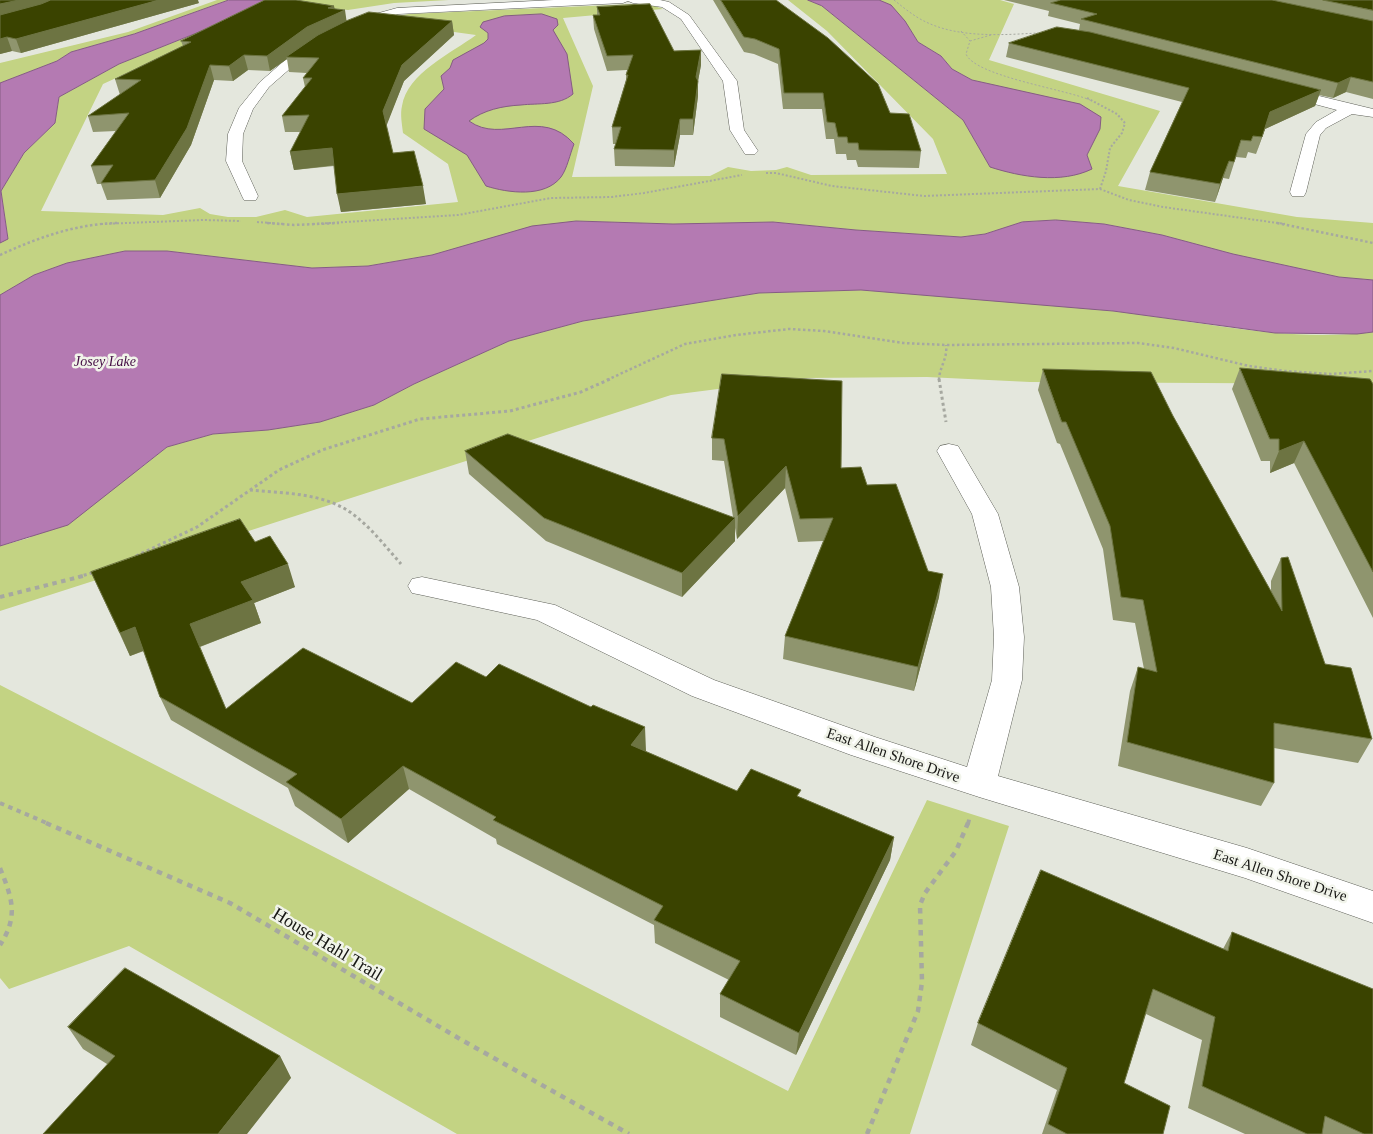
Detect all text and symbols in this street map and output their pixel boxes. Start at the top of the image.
water label: Josey Lake [74,354,136,370]
street label: East Allen Shore Drive [824,725,962,787]
street label: East Allen Shore Drive [1211,846,1349,906]
street label: House Hahl Trail [268,904,386,986]

